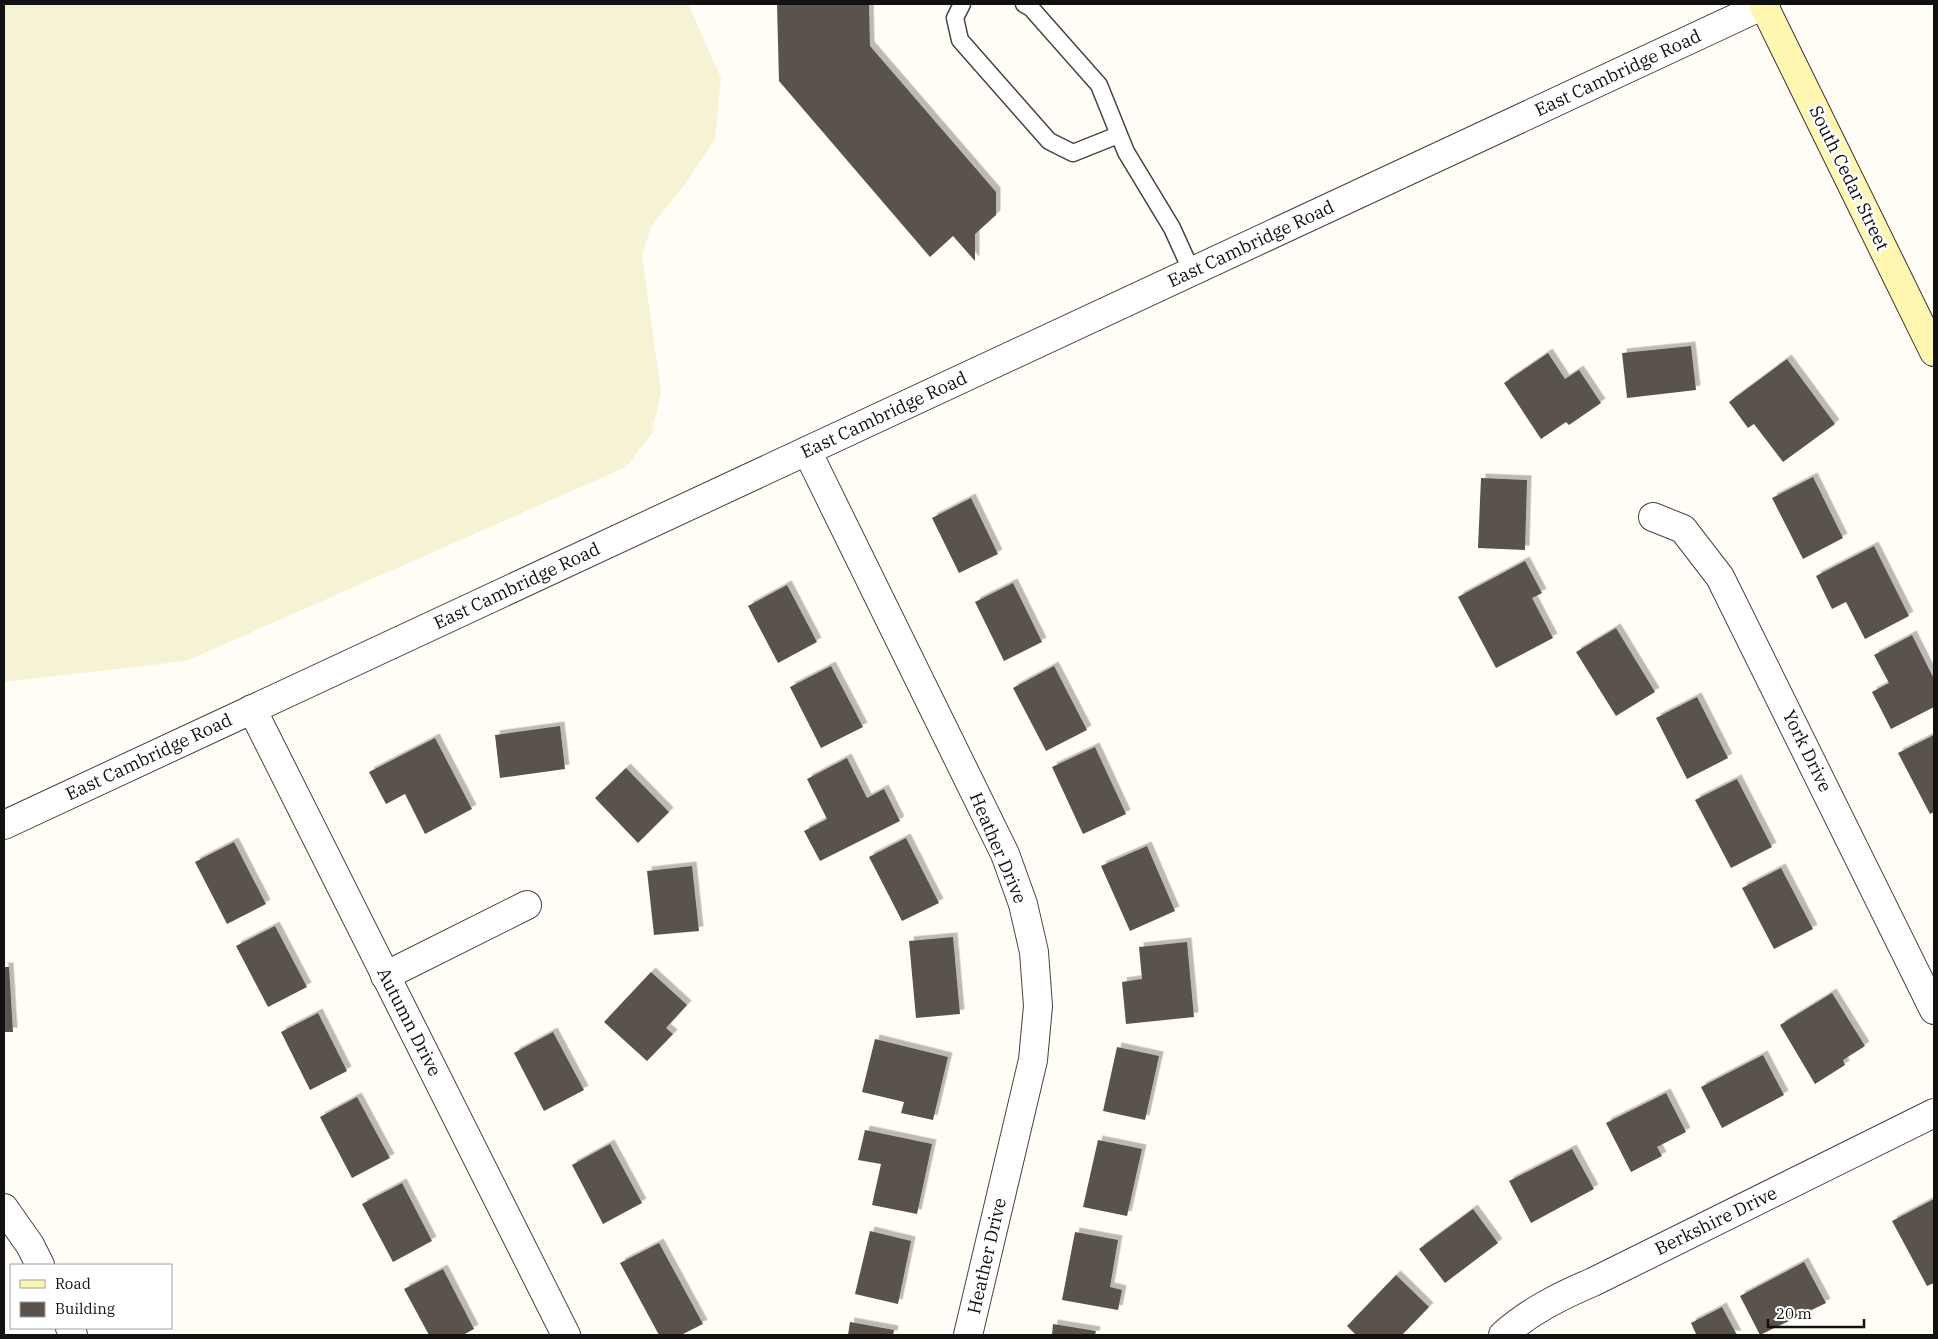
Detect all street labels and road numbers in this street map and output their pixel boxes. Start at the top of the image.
street label: East Cambridge Road [1531,24,1705,121]
street label: South Cedar Street [1804,102,1895,254]
street label: East Cambridge Road [1164,195,1338,292]
street label: East Cambridge Road [797,366,971,463]
street label: East Cambridge Road [430,537,604,634]
street label: York Drive [1778,706,1837,796]
street label: East Cambridge Road [62,708,236,805]
street label: Heather Drive [965,789,1032,907]
street label: Autumn Drive [372,964,447,1080]
street label: Berkshire Drive [1651,1181,1781,1260]
street label: Heather Drive [962,1196,1011,1316]

